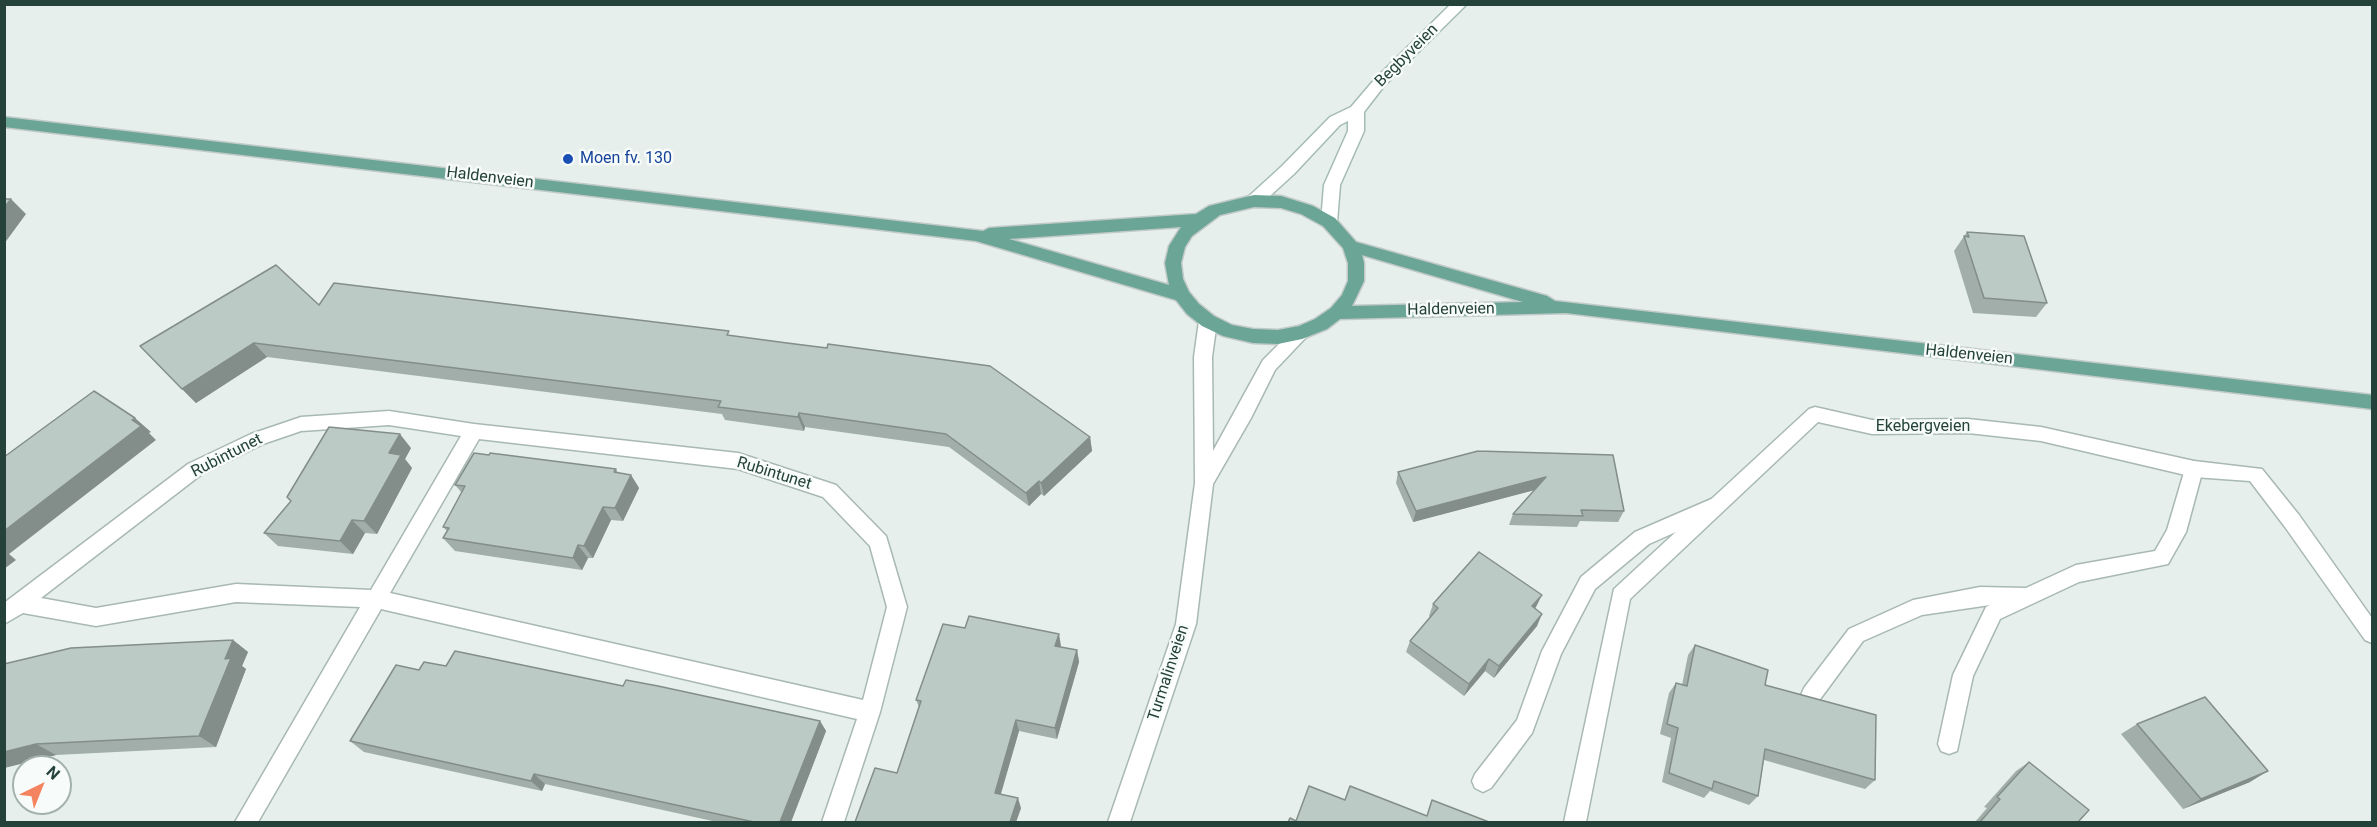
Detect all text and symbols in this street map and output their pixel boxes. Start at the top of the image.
street label: Begbyveien [1371,20,1443,92]
place label: Moen fv. 130 [580,149,672,169]
marker: Moen fv. 130 [561,152,575,166]
street label: Haldenveien [445,163,535,193]
street label: Haldenveien [1407,300,1495,320]
street label: Haldenveien [1924,341,2014,369]
street label: Ekebergveien [1876,417,1970,437]
street label: Rubintunet [188,430,266,482]
street label: Rubintunet [734,454,814,494]
street label: Turmalinveien [1144,623,1194,723]
north arrow [12,755,72,815]
text: N [43,762,64,784]

